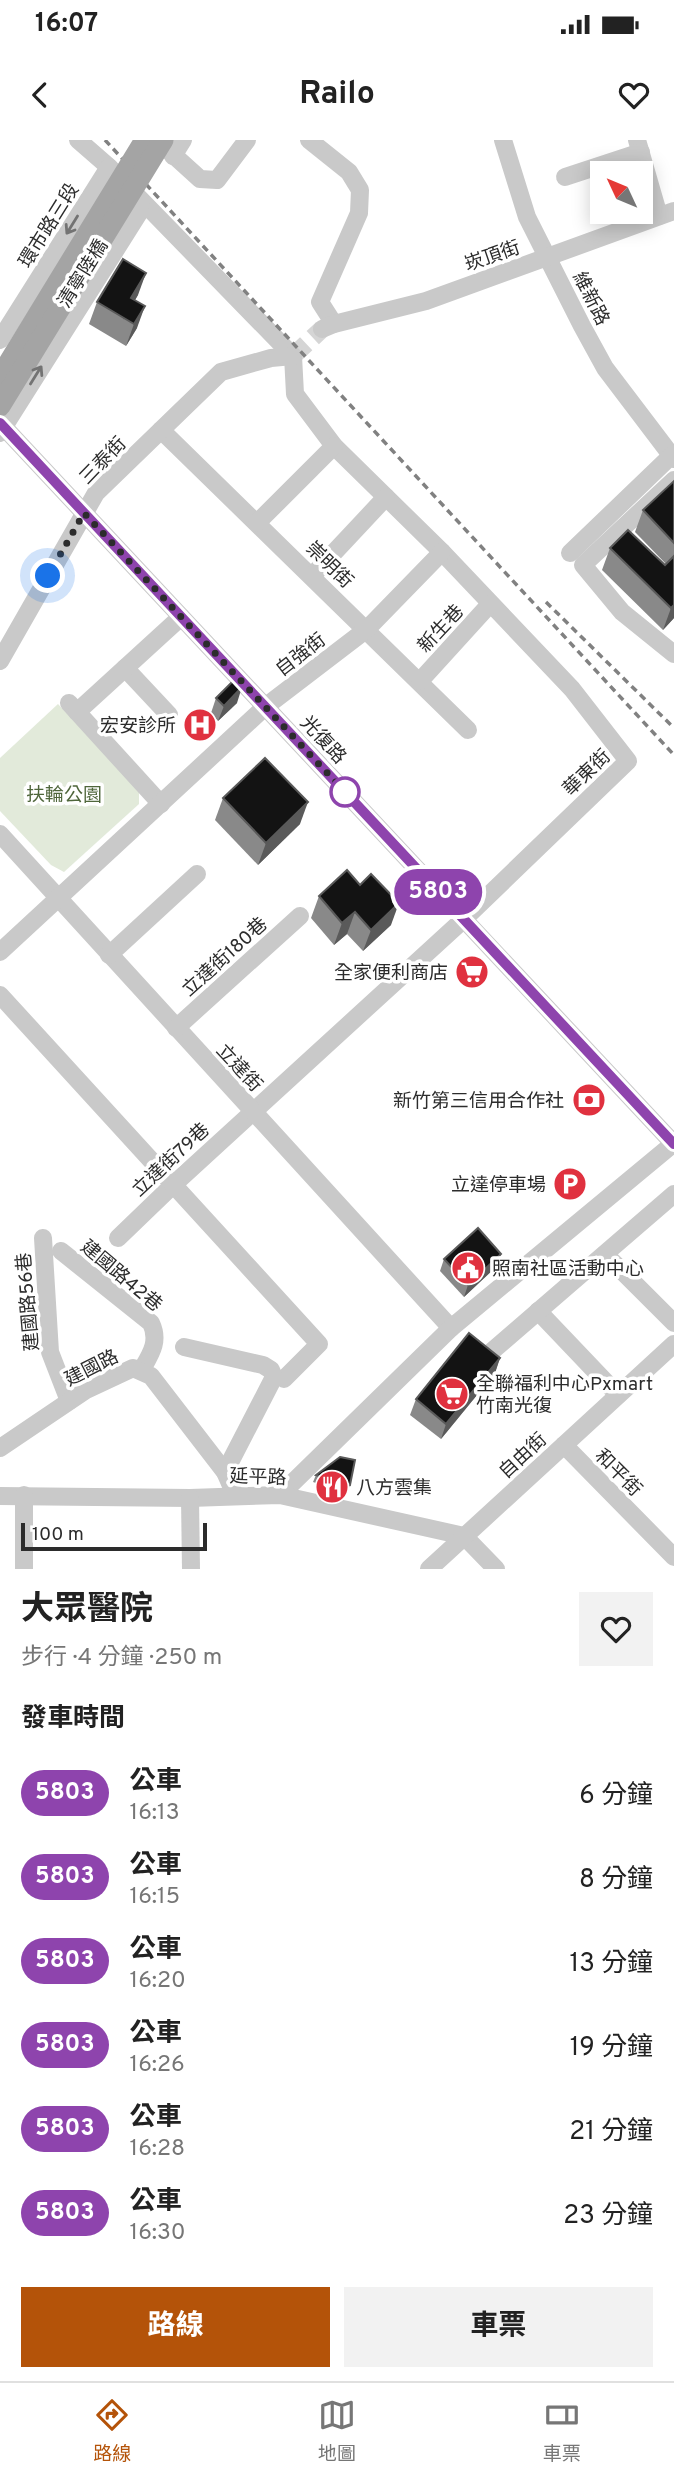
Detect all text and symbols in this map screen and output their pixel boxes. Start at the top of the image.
text: 16:07 [35,8,98,41]
text: Railo [299,75,375,115]
icon: back [21,76,59,114]
icon: heart [615,76,653,114]
north arrow [590,161,653,224]
map controls [590,161,653,224]
street label: 環市路三段 [14,179,85,273]
one-way arrow [65,215,80,234]
street label: 清寧陸橋 [53,235,114,313]
street label: 崁頂街 [462,236,524,278]
street label: 維新路 [567,268,614,330]
one-way arrow [30,366,44,386]
street label: 三泰街 [75,433,132,490]
street label: 崇明街 [300,537,357,594]
your location [30,558,65,593]
street label: 新生巷 [413,600,470,658]
street label: 自強街 [271,629,331,683]
hospital icon: 宏安診所 [181,706,219,744]
street label: 光復路 [294,711,351,769]
place label: 宏安診所 [100,715,176,739]
street label: 華東街 [559,745,616,802]
unlabelled marker [330,777,360,807]
park label: 扶輪公園 [26,784,102,808]
line badge: 5803 [389,869,487,915]
text: 5803 [408,877,468,907]
street label: 立達街180巷 [178,913,273,1002]
supermarket icon: 全家便利商店 [453,953,491,991]
place label: 全家便利商店 [334,962,448,986]
street label: 立達街 [210,1039,267,1097]
bank icon: 新竹第三信用合作社 [570,1081,608,1119]
place label: 新竹第三信用合作社 [393,1090,564,1114]
street label: 立達街79巷 [128,1119,215,1202]
parking icon: 立達停車場 [551,1165,589,1203]
place label: 立達停車場 [451,1174,546,1198]
street label: 建國路42巷 [75,1235,167,1318]
public building icon: 照南社區活動中心 [449,1249,487,1287]
street label: 建國路56巷 [13,1251,45,1352]
place label: 照南社區活動中心 [492,1258,644,1282]
street label: 建國路 [61,1345,123,1392]
place label: 全聯福利中心Pxmart 竹南光復 [476,1373,653,1419]
supermarket icon: 全聯福利中心Pxmart 竹南光復 [433,1375,471,1413]
street label: 自由街 [494,1428,552,1485]
street label: 和平街 [589,1445,646,1502]
street label: 延平路 [229,1465,287,1491]
restaurant icon: 八方雲集 [313,1468,351,1506]
place label: 八方雲集 [356,1477,432,1501]
scale bar [21,1520,206,1552]
text: 100 m [32,1523,84,1547]
text: 大眾醫院 [21,1590,153,1632]
button: heart [579,1592,653,1666]
text: 步行 · 4 分鐘 · 250 m [21,1644,222,1673]
text: 發車時間 [21,1703,125,1736]
text: 公車 [130,1766,182,1799]
text: 5803 [35,1778,95,1808]
text: 6 分鐘 [579,1780,653,1813]
text: 16:13 [130,1799,179,1828]
text: 公車 [130,1850,182,1883]
text: 5803 [35,1862,95,1892]
text: 8 分鐘 [579,1864,653,1897]
text: 16:15 [130,1883,180,1912]
text: 公車 [130,1934,182,1967]
text: 5803 [35,1946,95,1976]
text: 13 分鐘 [570,1948,653,1981]
text: 16:20 [130,1967,186,1996]
text: 公車 [130,2018,182,2051]
text: 5803 [35,2030,95,2060]
text: 19 分鐘 [570,2032,653,2065]
text: 16:26 [130,2051,185,2080]
text: 公車 [130,2102,182,2135]
text: 5803 [35,2114,95,2144]
text: 21 分鐘 [569,2116,653,2149]
text: 16:28 [130,2135,185,2164]
text: 公車 [130,2186,182,2219]
text: 5803 [35,2198,95,2228]
text: 23 分鐘 [563,2200,653,2233]
text: 16:30 [130,2219,185,2248]
button: 路線 [21,2287,330,2367]
button: 車票 [344,2287,653,2367]
tab: 路線 [93,2396,131,2467]
tab: 地圖 [318,2396,356,2467]
tab: 車票 [543,2396,581,2467]

